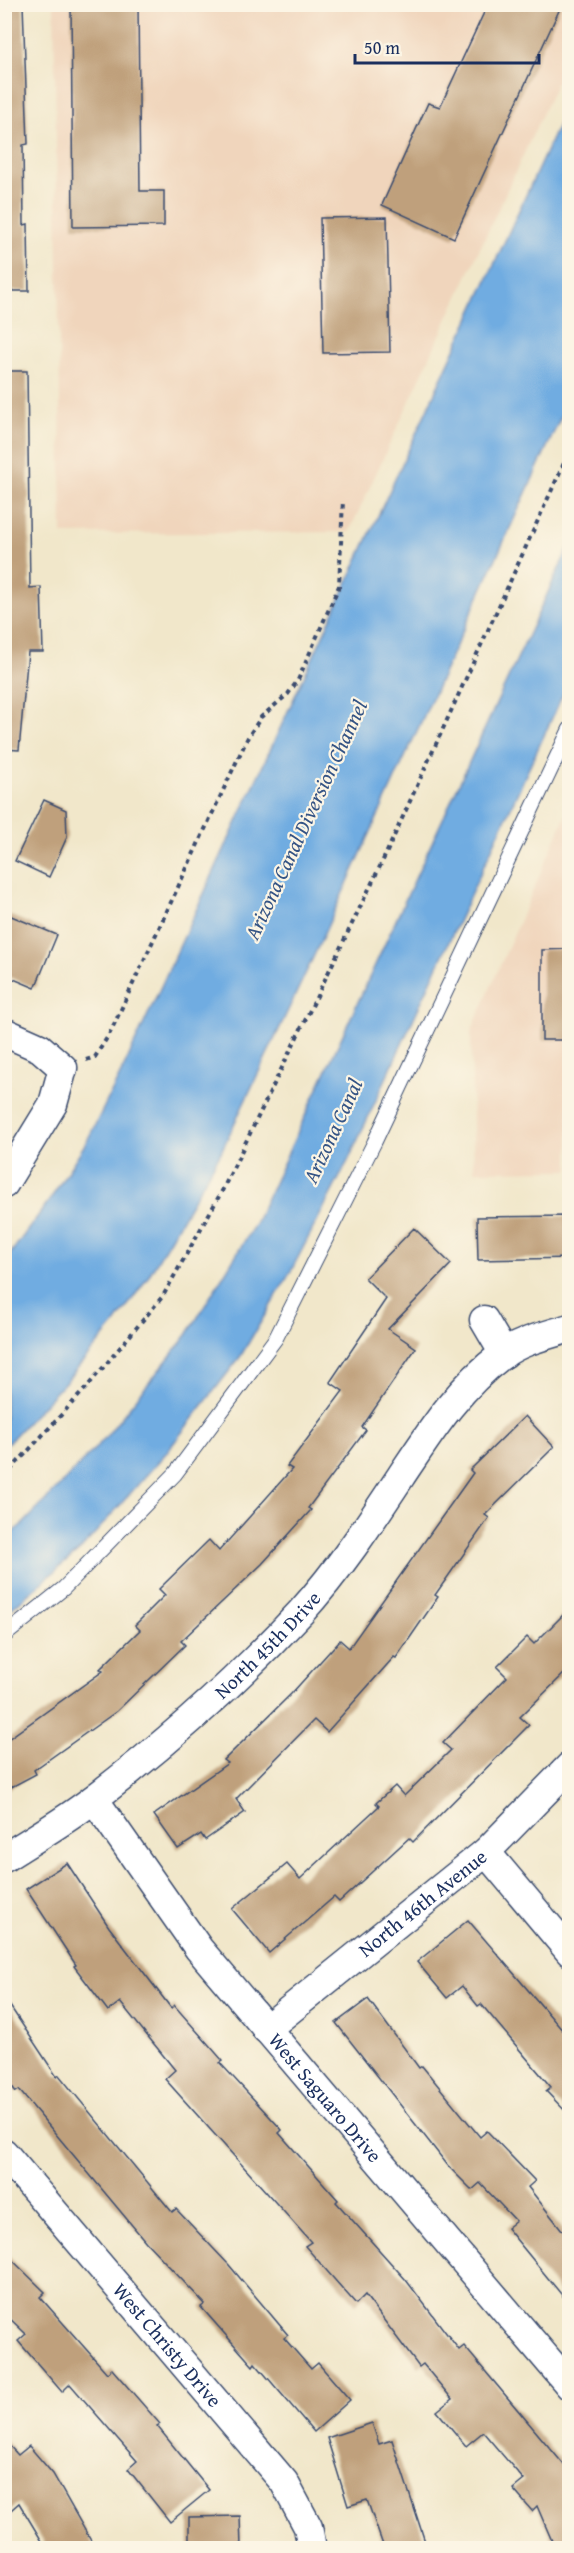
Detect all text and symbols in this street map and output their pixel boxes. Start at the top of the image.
scale bar [355,27,540,65]
text: 50 m [364,34,400,61]
water label: Arizona Canal Diversion Channel [236,695,375,946]
water label: Arizona Canal [294,1073,370,1189]
street label: North 45th Drive [208,1584,327,1705]
street label: North 46th Avenue [352,1842,493,1963]
street label: West Saguaro Drive [262,2026,389,2168]
street label: West Christy Drive [106,2276,229,2413]

